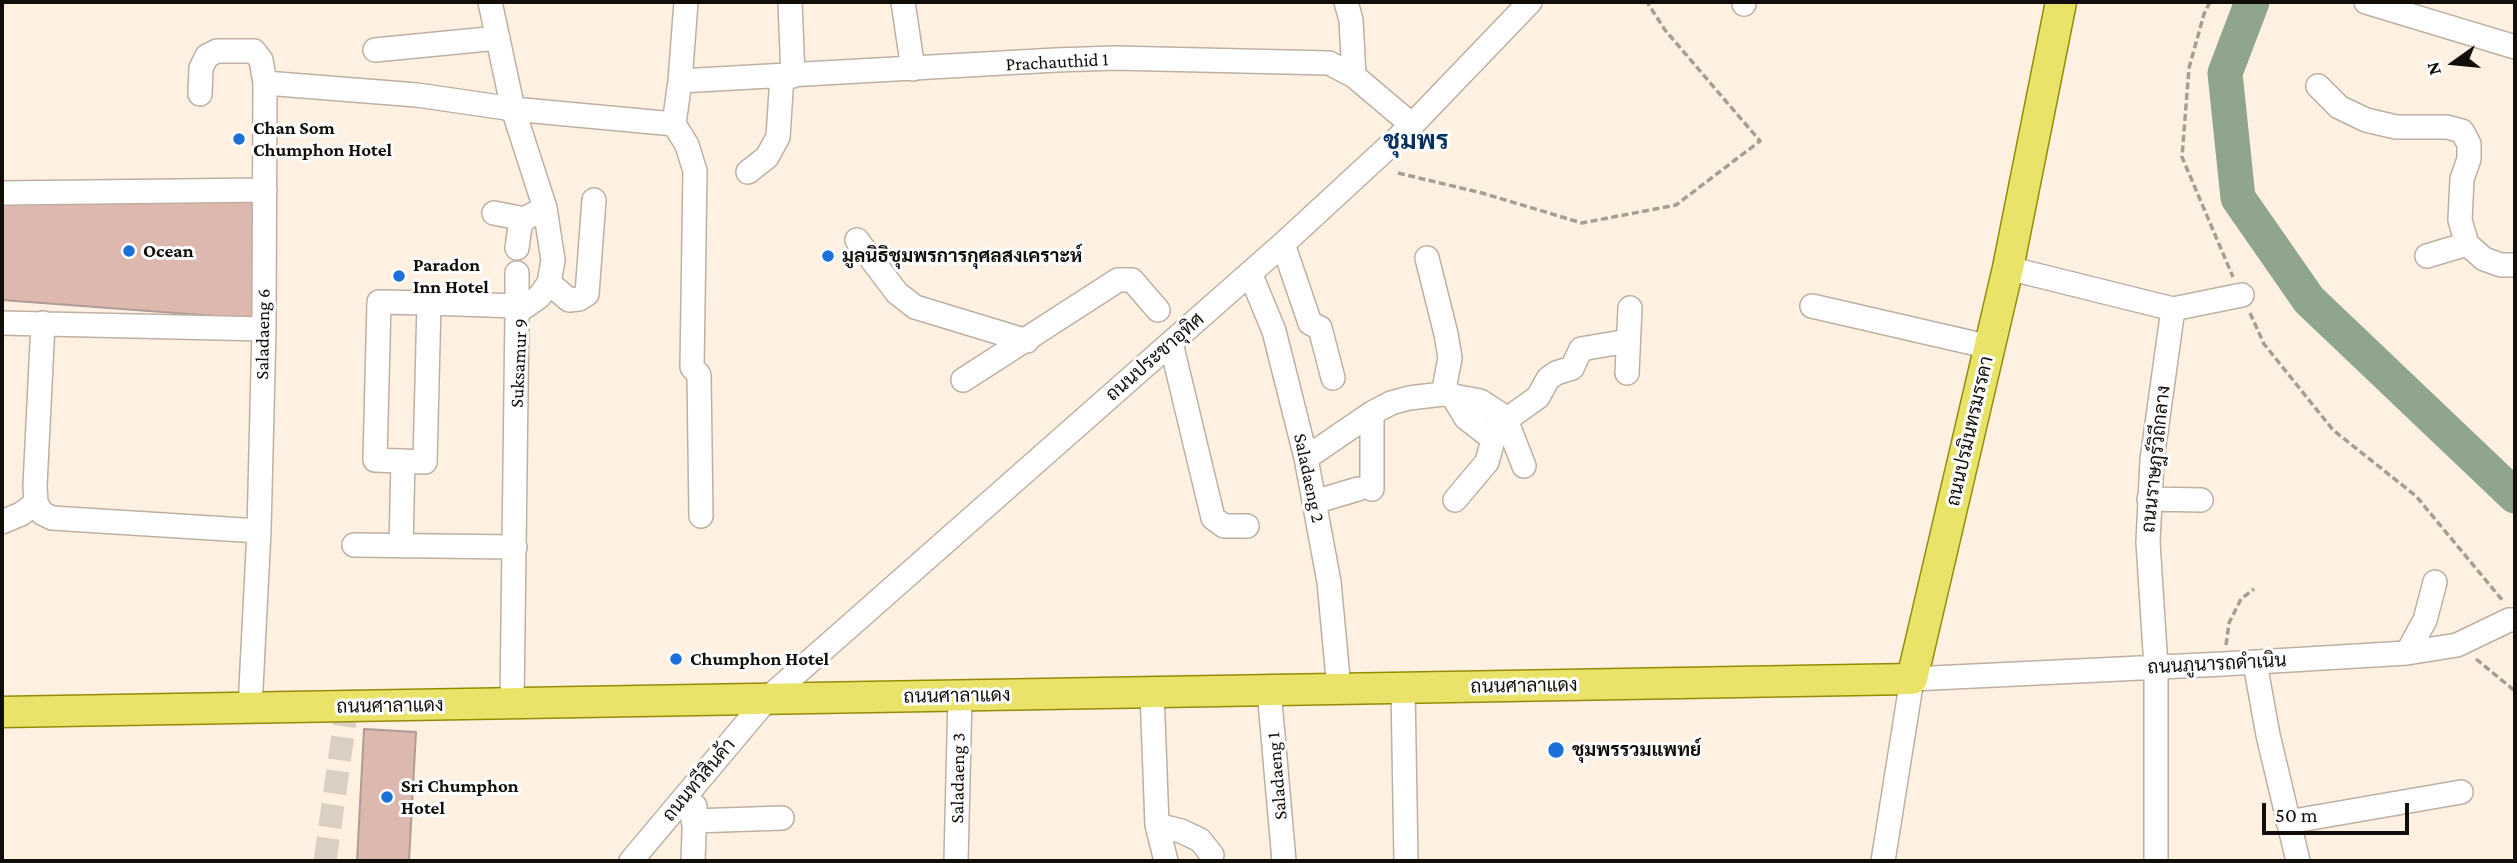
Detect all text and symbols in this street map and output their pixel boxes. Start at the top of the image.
north arrow [2419,28,2489,98]
street label: Prachauthid 1 [1005,48,1109,76]
text: N [2421,60,2445,78]
place label: Chan Som Chumphon Hotel [253,117,392,161]
district label: ชุมพร [1383,125,1449,157]
marker: Chan Som Chumphon Hotel [231,131,247,147]
place label: Ocean [143,240,194,262]
marker: Ocean [121,243,137,259]
place label: มูลนิธิชุมพรการกุศลสงเคราะห์ [842,245,1082,267]
marker: มูลนิธิชุมพรการกุศลสงเคราะห์ [820,248,836,264]
place label: Paradon Inn Hotel [413,254,489,298]
marker: Paradon Inn Hotel [391,268,407,284]
street label: Saladaeng 6 [251,288,275,380]
street label: ถนนประชาอุทิศ [1101,308,1209,406]
street label: Suksamur 9 [505,318,533,408]
street label: ถนนปรมินทรมรรคา [1942,354,1998,508]
street label: ถนนราษฎร์วิถีกลาง [2137,384,2175,534]
street label: Saladaeng 2 [1288,431,1330,525]
place label: Chumphon Hotel [690,648,829,670]
street label: ถนนภูนารถดำเนิน [2147,649,2287,679]
marker: Chumphon Hotel [668,651,684,667]
street label: ถนนศาลาแดง [1470,674,1578,698]
street label: ถนนศาลาแดง [903,684,1011,708]
street label: ถนนศาลาแดง [336,694,444,718]
street label: Saladaeng 1 [1262,731,1292,821]
street label: Saladaeng 3 [946,733,970,823]
street label: ถนนทวีสินค้า [658,734,740,826]
place label: ชุมพรรวมแพทย์ [1572,739,1701,761]
marker: ชุมพรรวมแพทย์ [1546,740,1566,760]
place label: Sri Chumphon Hotel [401,775,519,819]
marker: Sri Chumphon Hotel [379,789,395,805]
scale bar [2265,790,2412,834]
text: 50 m [2275,803,2318,827]

